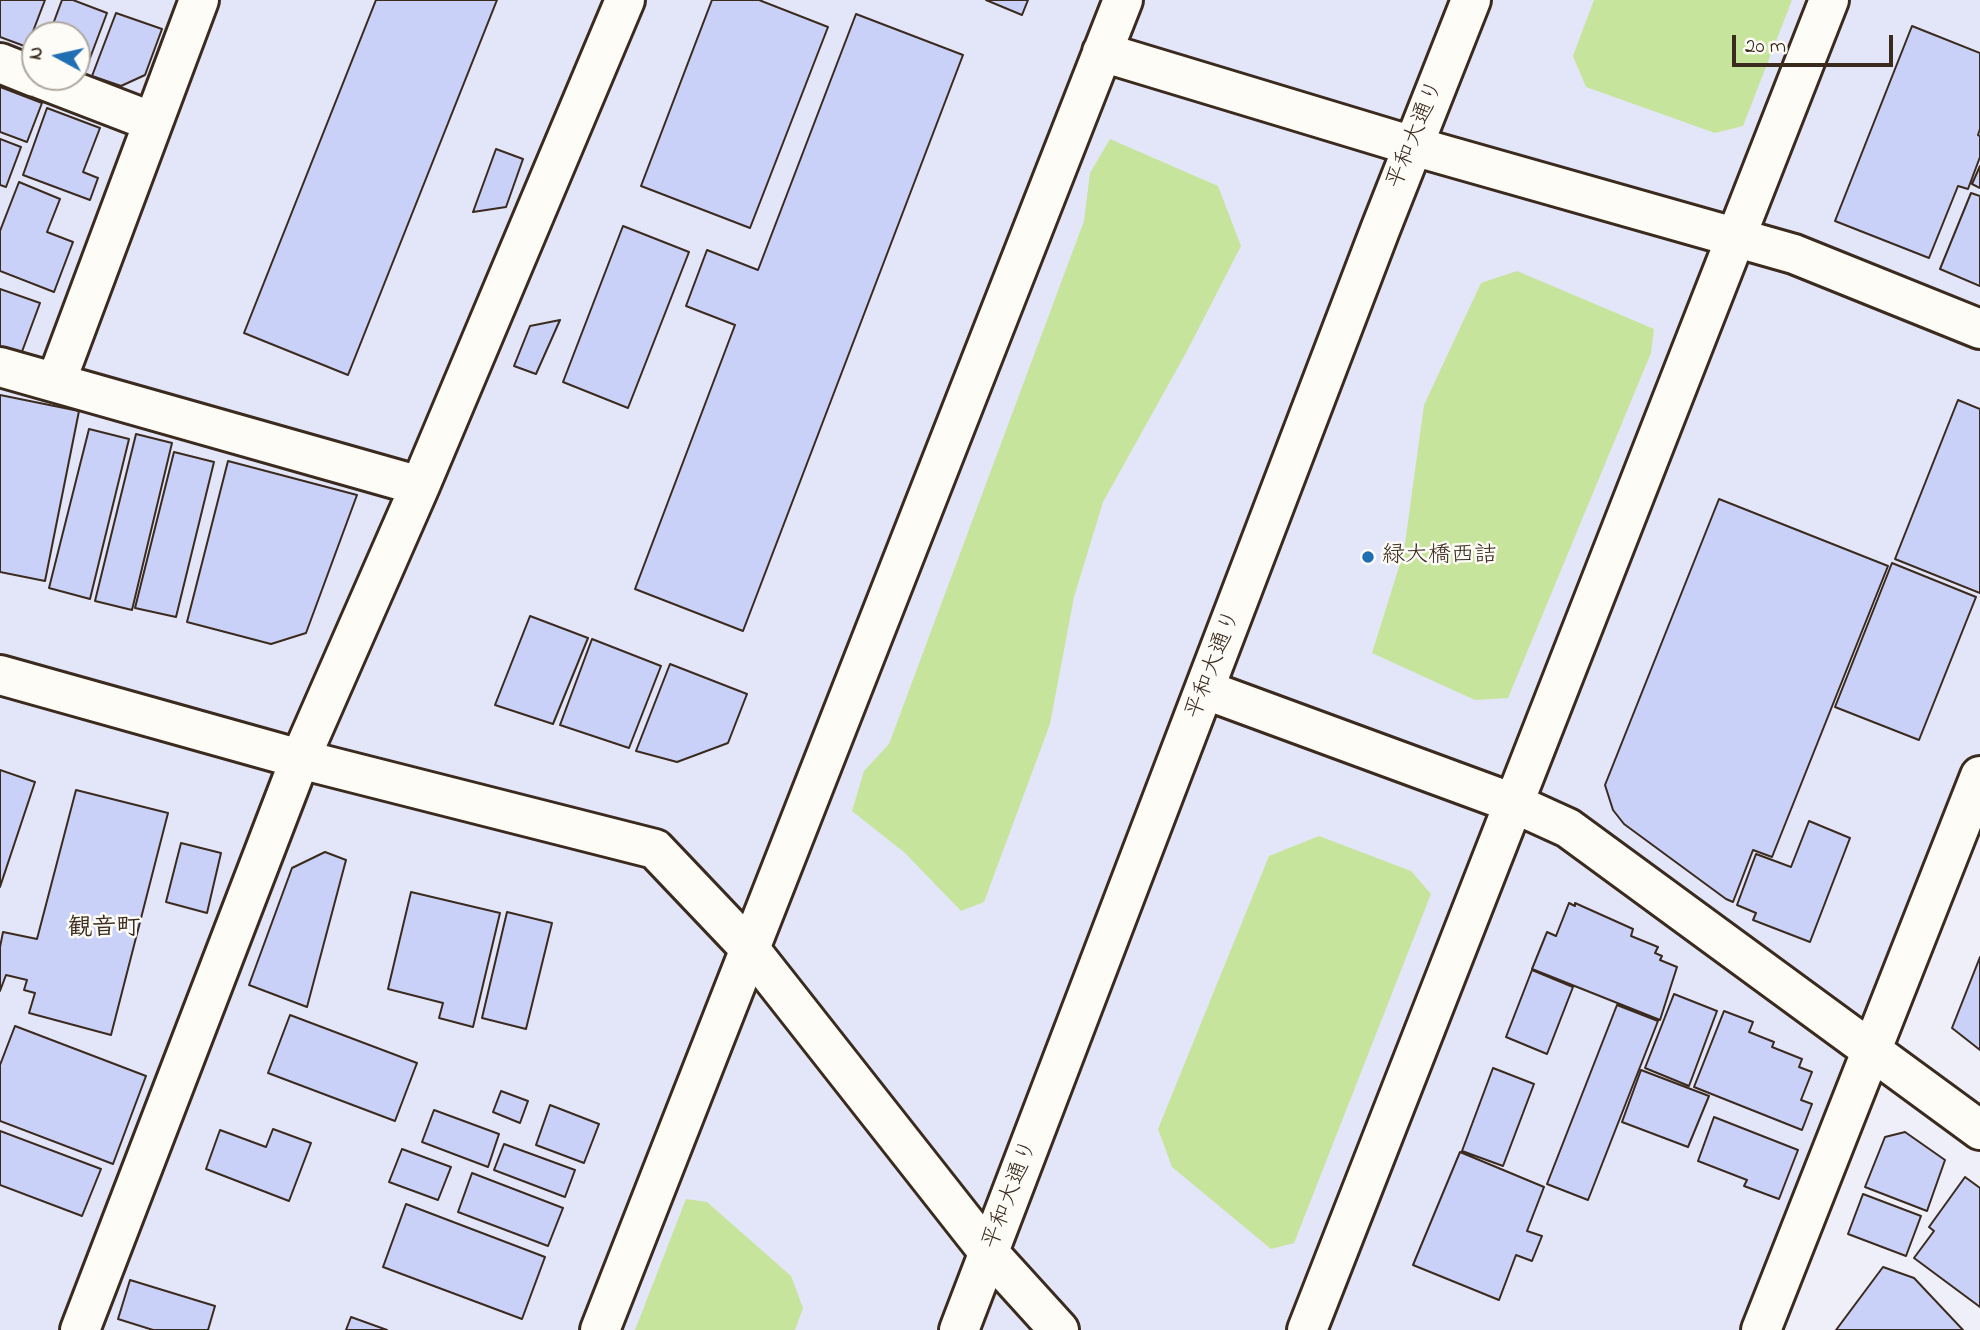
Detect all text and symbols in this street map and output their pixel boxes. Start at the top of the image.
north arrow [21,21,91,91]
scale bar [1735,21,1896,65]
text: 20 m [1745,32,1786,62]
text: N [22,45,51,62]
street label: 平和大通り [1383,77,1451,193]
place label: 緑大橋西詰 [1382,543,1497,571]
marker: 緑大橋西詰 [1360,549,1376,565]
street label: 平和大通り [1182,606,1248,724]
district label: 観音町 [68,916,140,944]
street label: 平和大通り [979,1136,1045,1254]

